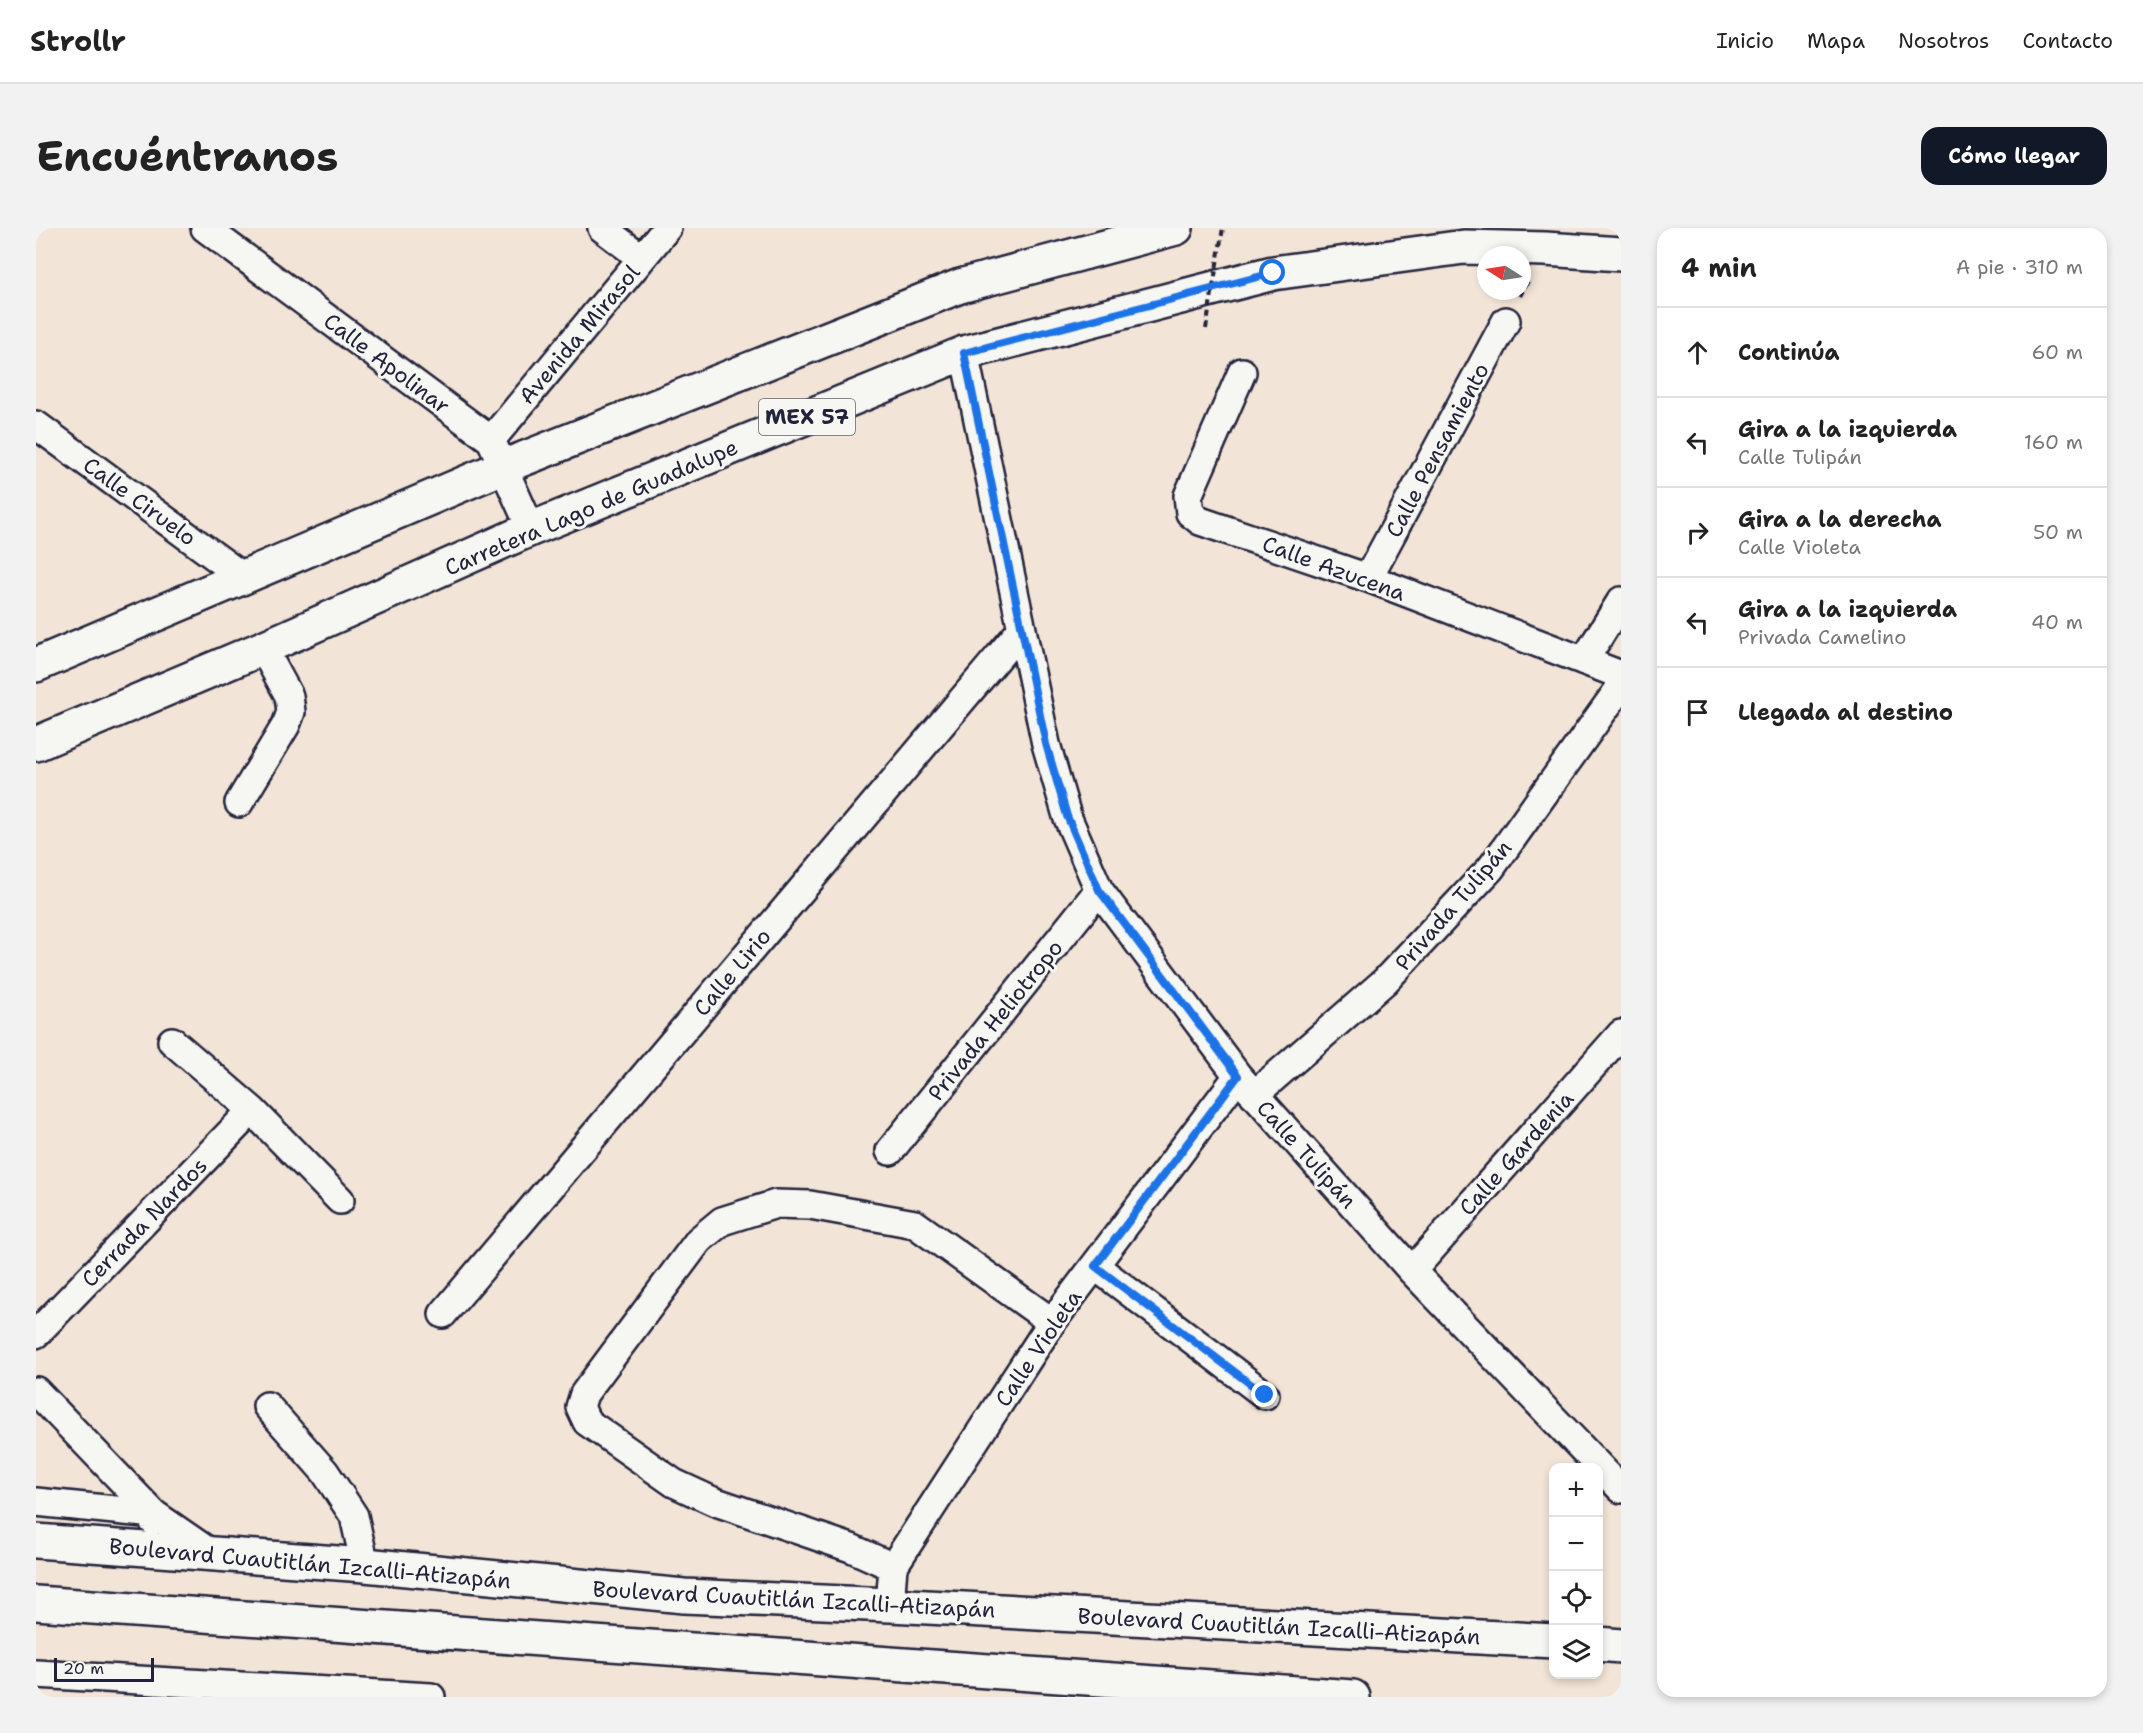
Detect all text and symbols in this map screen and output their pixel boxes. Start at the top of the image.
text: Strollr [30,22,126,60]
text: Inicio [1716,27,1774,55]
text: Mapa [1807,27,1865,55]
text: Nosotros [1898,27,1989,55]
text: Contacto [2022,27,2113,55]
button: Cómo llegar [1921,127,2107,185]
text: Encuéntranos [36,128,338,184]
north arrow [1477,246,1531,300]
text: 4 min [1681,250,1757,285]
text: A pie · 310 m [1956,254,2083,280]
street label: Avenida Mirasol [512,258,647,410]
route start [1259,259,1285,285]
street label: Calle Apolinar [318,306,456,420]
icon: ahead [1681,336,1714,369]
text: Continúa [1738,338,1840,367]
text: 60 m [2031,339,2083,365]
street label: Calle Pensamiento [1379,358,1496,543]
road number: MEX 57 [759,399,855,435]
text: Gira a la izquierda [1738,415,1957,444]
icon: left [1681,426,1714,459]
text: 160 m [2024,429,2083,455]
street label: Carretera Lago de Guadalupe [440,432,742,583]
text: Calle Tulipán [1738,444,1862,470]
street label: Calle Ciruelo [77,451,202,552]
text: Gira a la derecha [1738,505,1942,534]
icon: right [1681,516,1714,549]
text: 50 m [2033,519,2083,545]
street label: Calle Azucena [1258,529,1410,608]
text: Calle Violeta [1738,534,1861,560]
text: Gira a la izquierda [1738,595,1957,624]
icon: left [1681,606,1714,639]
text: 40 m [2031,609,2083,635]
text: Privada Camelino [1738,624,1906,650]
icon: arrive [1681,696,1714,729]
text: Llegada al destino [1738,698,1953,727]
street label: Privada Tulipán [1389,834,1518,977]
street label: Calle Lirio [687,922,778,1022]
street label: Privada Heliotropo [921,934,1069,1107]
street label: Calle Gardenia [1453,1085,1580,1222]
street label: Calle Tulipán [1250,1094,1363,1215]
street label: Cerrada Nardos [75,1151,214,1293]
street label: Calle Violeta [989,1284,1088,1412]
route end [1251,1381,1277,1407]
map controls [1549,1463,1603,1679]
button: + [1549,1463,1603,1517]
button: − [1549,1517,1603,1571]
street label: Boulevard Cuautitlán Izcalli-Atizapán [108,1531,512,1596]
button: locate [1549,1571,1603,1625]
street label: Boulevard Cuautitlán Izcalli-Atizapán [592,1574,996,1625]
street label: Boulevard Cuautitlán Izcalli-Atizapán [1077,1601,1481,1652]
button: layers [1549,1625,1603,1679]
scale bar [54,1655,154,1682]
text: 20 m [63,1658,104,1679]

